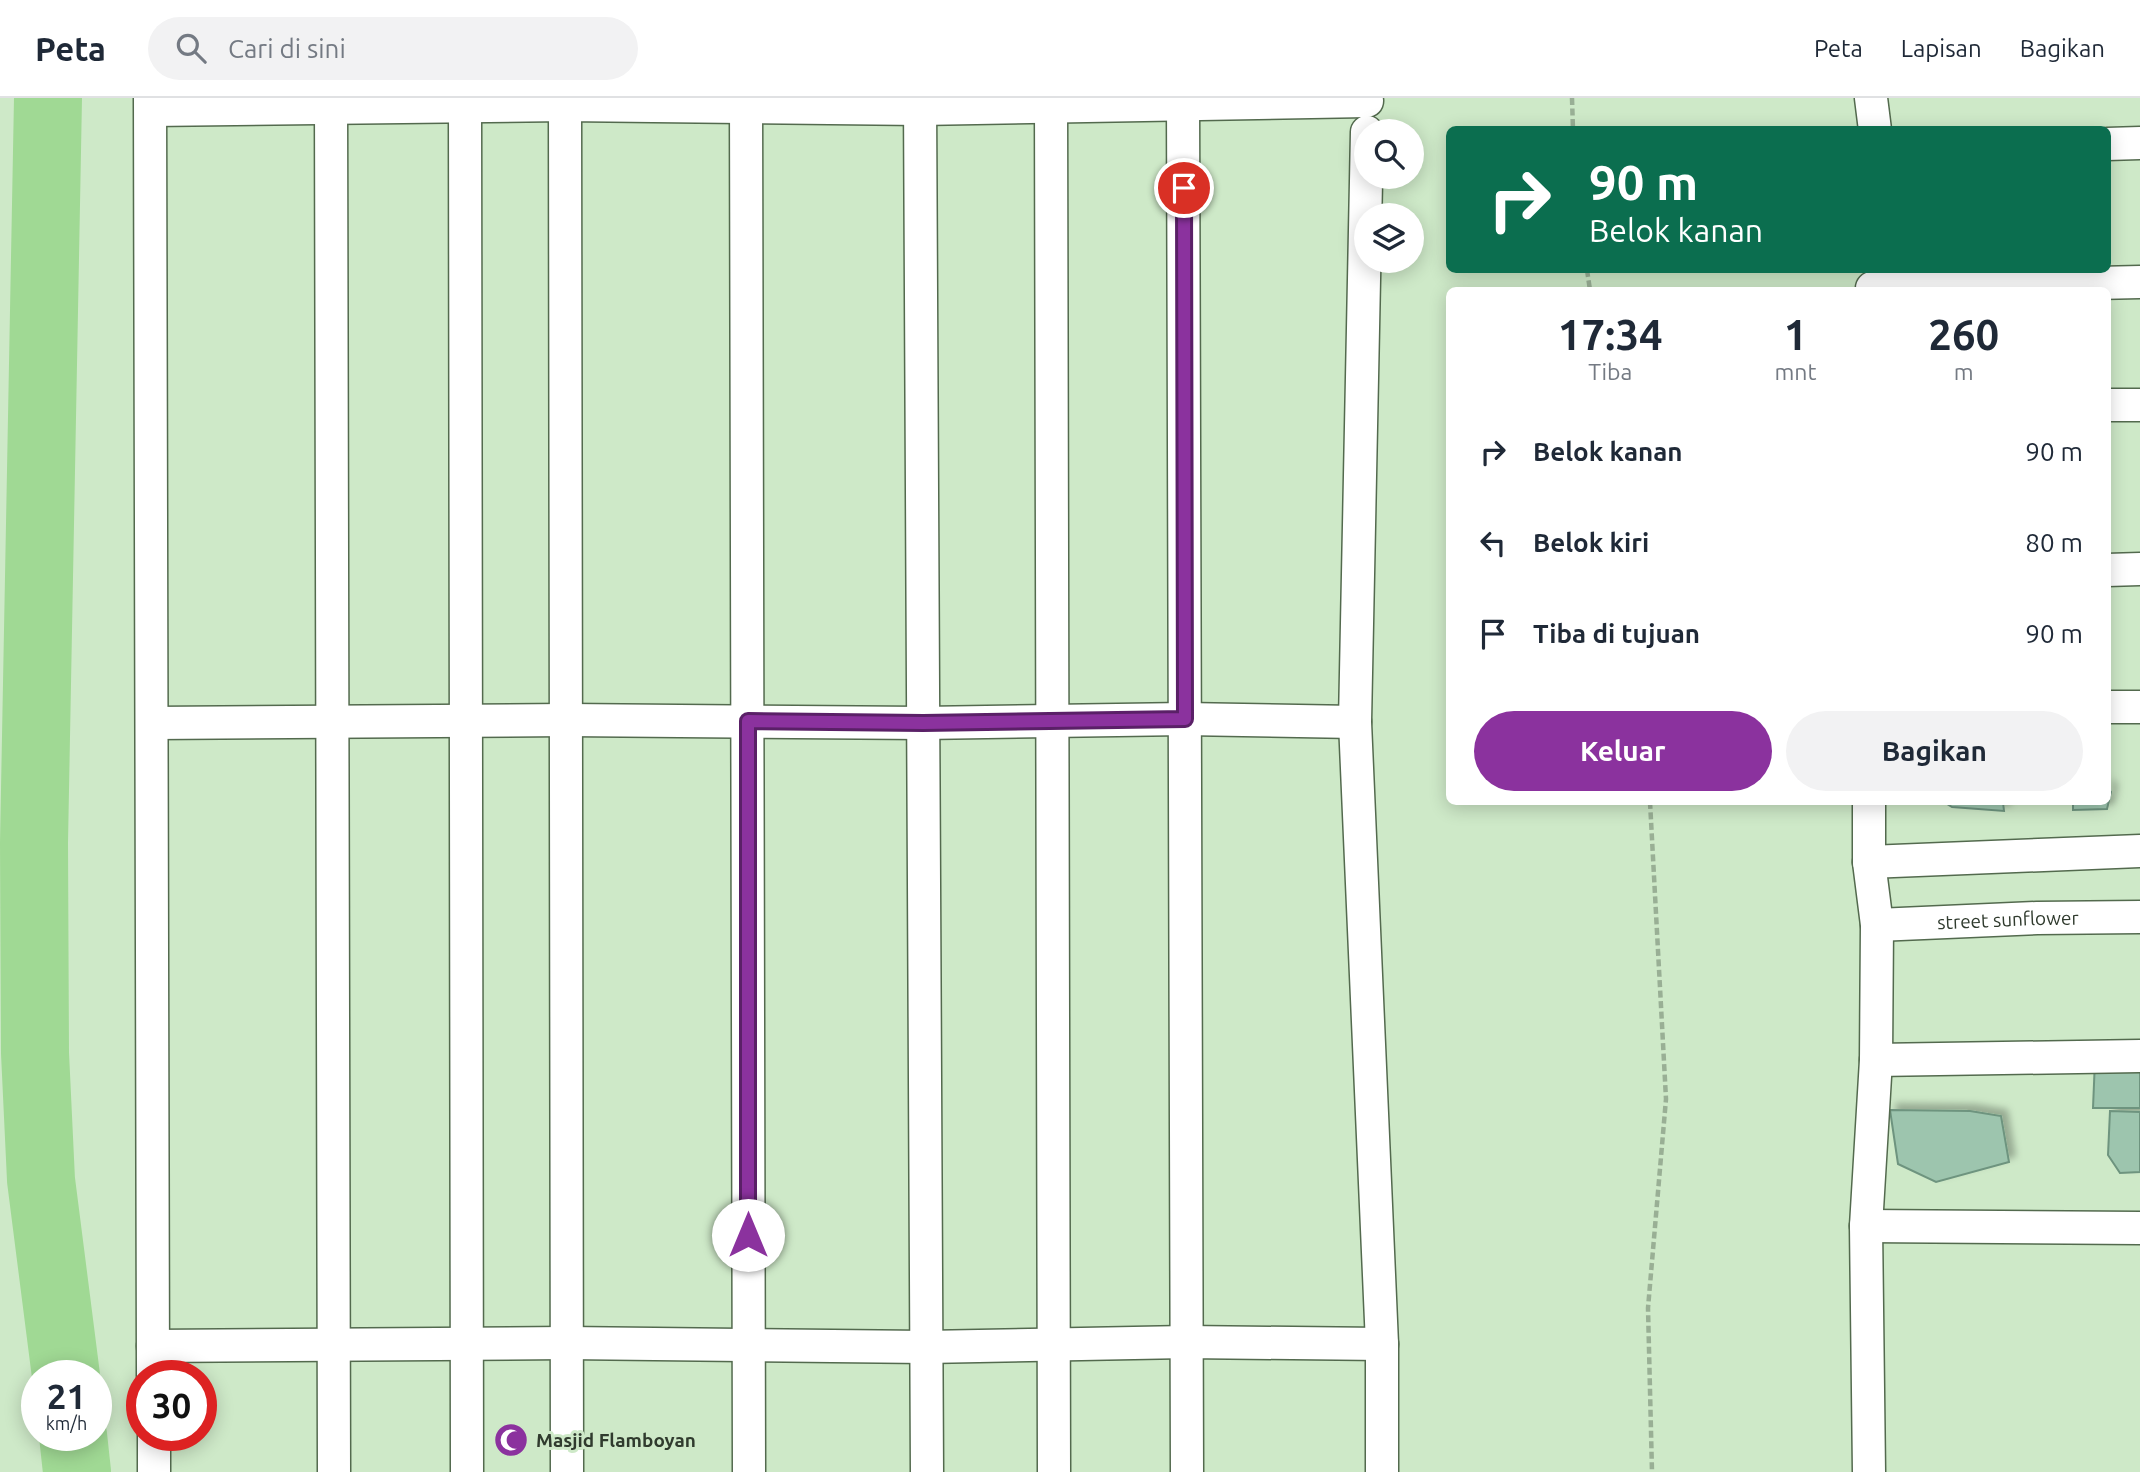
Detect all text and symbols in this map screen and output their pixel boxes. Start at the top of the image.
search box [148,17,638,80]
icon: search [172,29,210,67]
text: Peta [35,30,106,67]
text: Cari di sini [228,34,346,63]
text: Peta [1814,35,1863,62]
text: Lapisan [1901,35,1982,62]
text: Bagikan [2020,35,2105,62]
map controls [1354,119,1424,273]
button: search [1354,119,1424,189]
icon: right [1474,154,1565,245]
text: 90 m [1589,154,1698,209]
pin [1154,158,1214,218]
icon: arrive [1165,169,1203,207]
button: layers [1354,203,1424,273]
text: Belok kanan [1589,212,1763,248]
text: 17:34 [1558,311,1663,358]
text: 1 [1784,311,1807,358]
text: 260 [1928,311,1999,358]
text: Tiba [1588,359,1632,384]
text: mnt [1774,359,1817,384]
text: m [1954,359,1974,384]
icon: right [1474,433,1512,471]
text: Belok kanan [1533,437,1683,466]
text: 90 m [2025,437,2083,466]
icon: left [1474,524,1512,562]
text: Belok kiri [1533,528,1649,557]
text: 80 m [2025,528,2083,557]
icon: arrive [1474,615,1512,653]
text: Tiba di tujuan [1533,619,1700,648]
text: 90 m [2025,619,2083,648]
button: Keluar [1474,711,1772,791]
button: Bagikan [1786,711,2083,791]
street label: street sunflower [1937,907,2079,933]
position arrow [711,1198,785,1272]
speed limit sign: 30 [126,1360,217,1451]
text: 21 [47,1376,86,1416]
text: km/h [46,1413,87,1433]
mosque icon: Masjid Flamboyan [492,1421,530,1459]
place label: Masjid Flamboyan [536,1429,696,1451]

